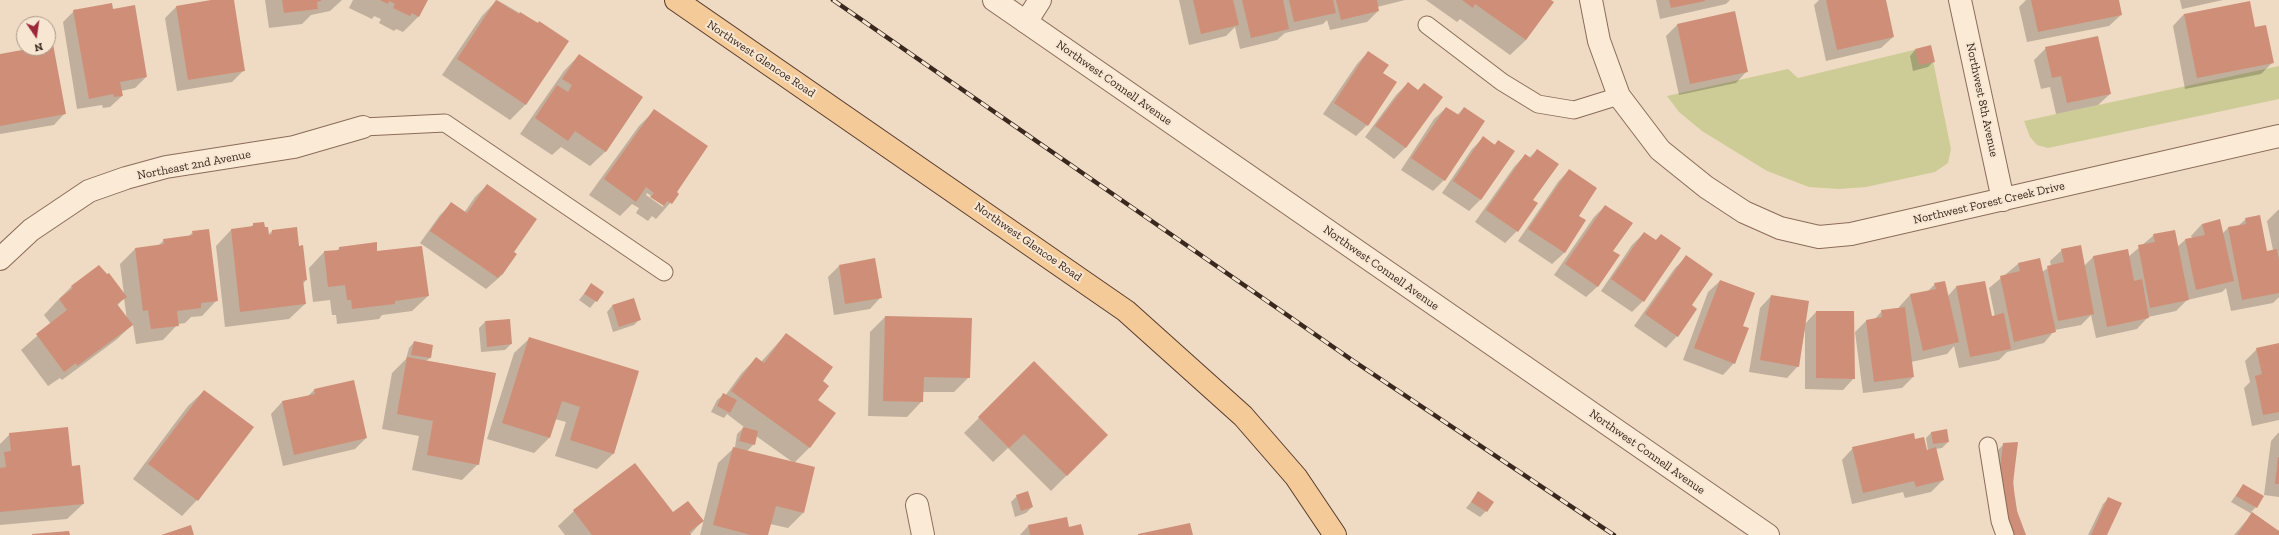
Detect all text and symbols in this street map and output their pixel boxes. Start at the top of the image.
north arrow [16,16,56,56]
street label: Northwest Glencoe Road [704,17,818,101]
street label: Northwest Connell Avenue [1053,37,1175,129]
text: N [33,40,44,54]
street label: Northwest 8th Avenue [1963,42,2001,158]
street label: Northeast 2nd Avenue [136,147,252,183]
street label: Northwest Forest Creek Drive [1912,179,2066,227]
street label: Northwest Glencoe Road [972,199,1084,285]
street label: Northwest Connell Avenue [1320,222,1442,314]
street label: Northwest Connell Avenue [1586,406,1708,498]

